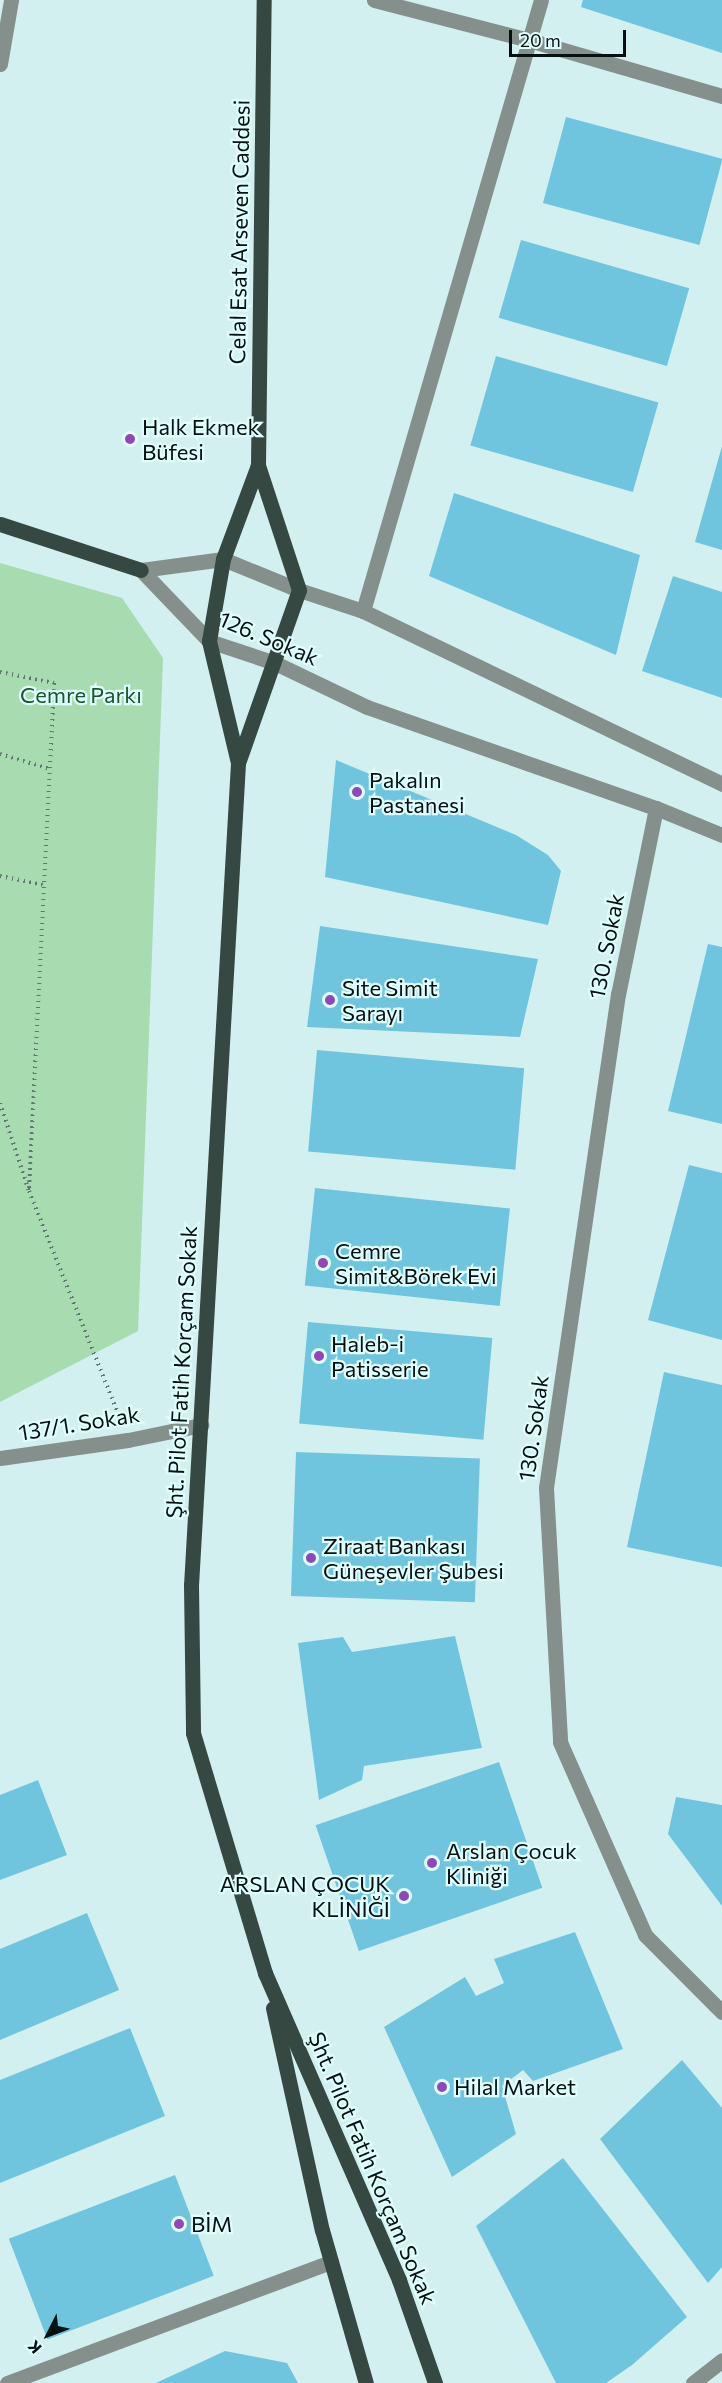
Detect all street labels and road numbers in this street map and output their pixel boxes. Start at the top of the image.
street label: Celal Esat Arseven Caddesi [223,99,255,365]
street label: 126. Sokak [215,605,323,671]
street label: 130. Sokak [583,891,629,1001]
street label: Şht. Pilot Fatih Korçam Sokak [160,1225,202,1519]
street label: 130. Sokak [513,1373,553,1483]
street label: 137/1. Sokak [17,1400,141,1446]
street label: Şht. Pilot Fatih Korçam Sokak [304,2028,442,2308]

